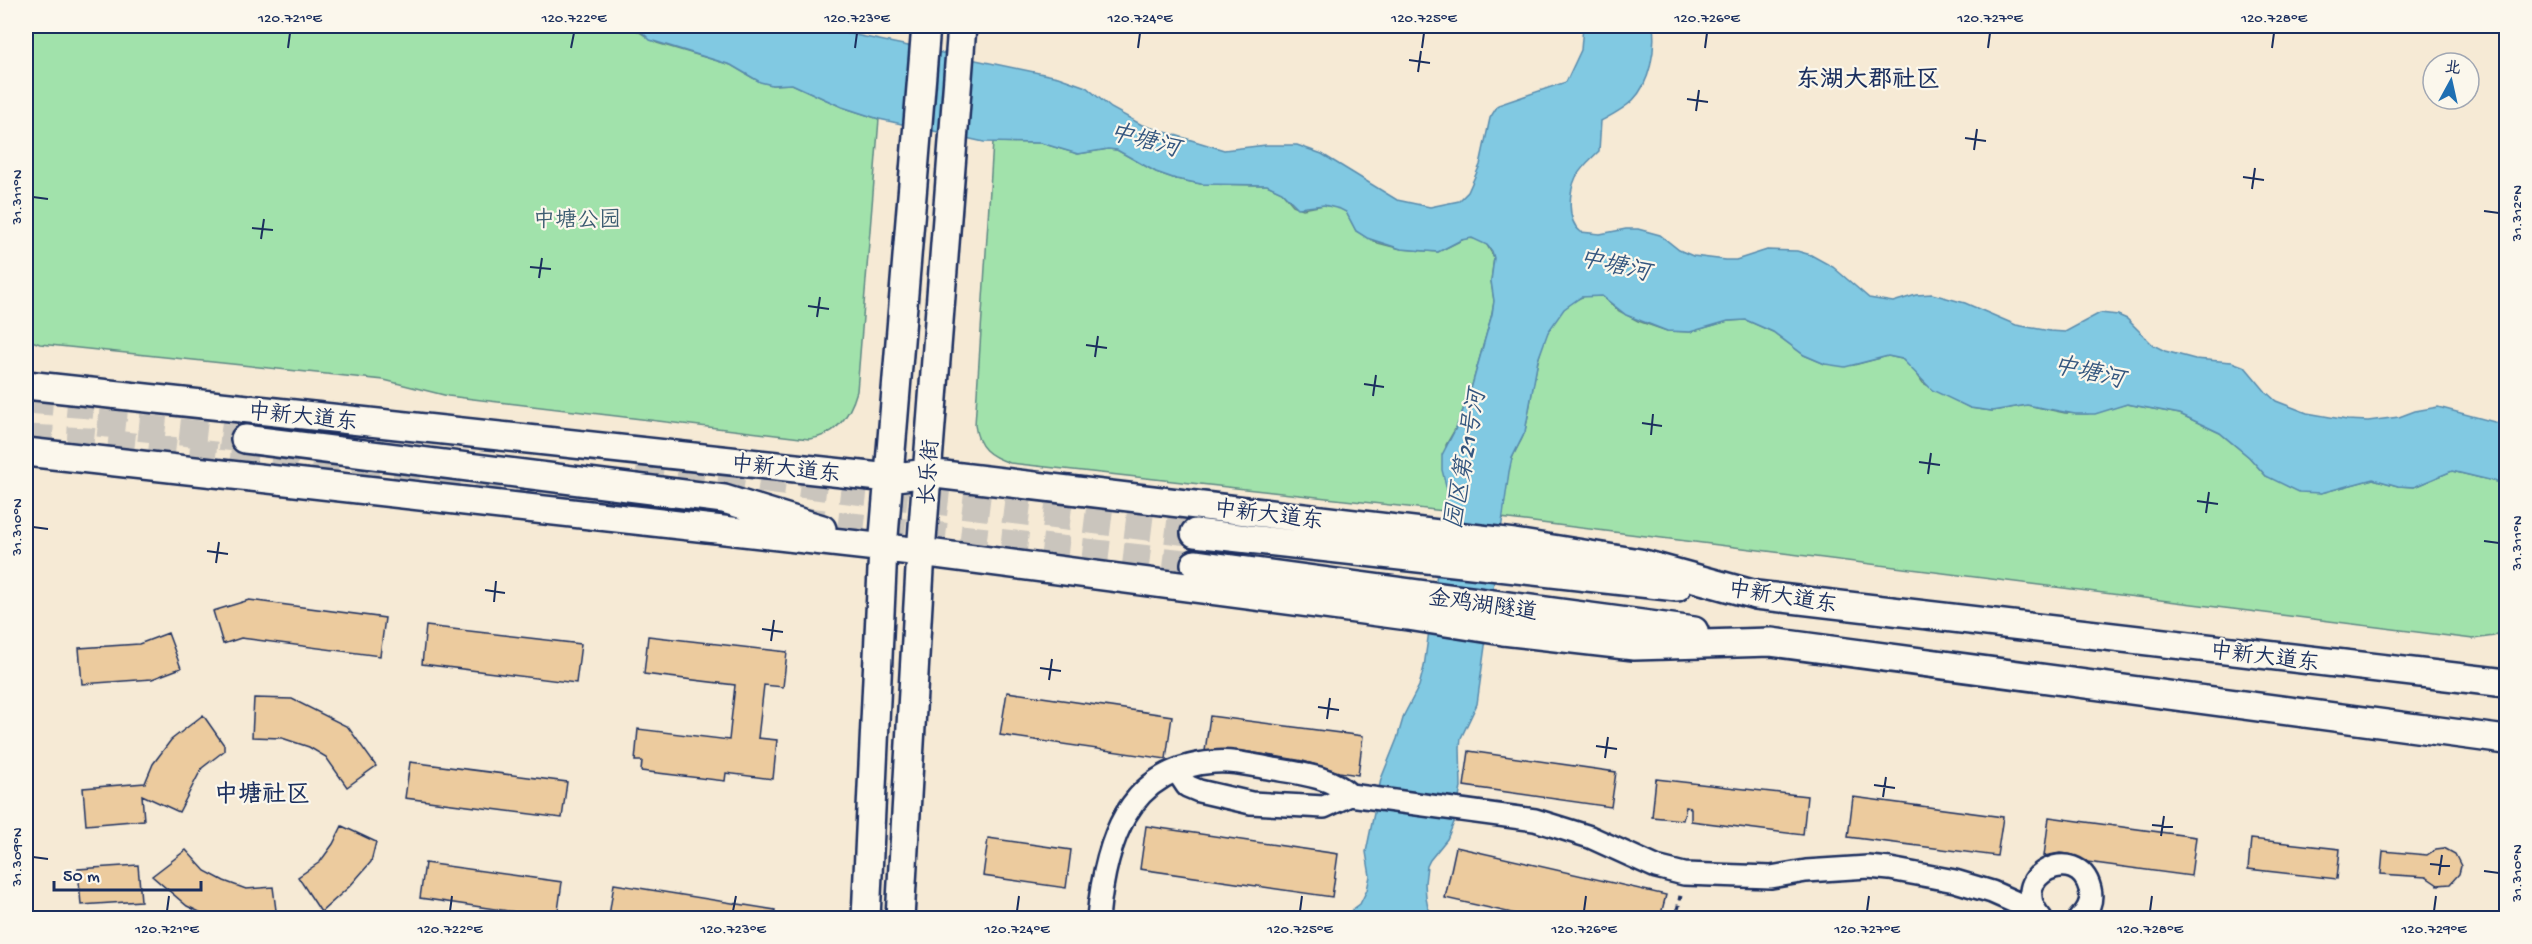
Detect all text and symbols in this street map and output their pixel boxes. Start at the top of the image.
text: 120.721°E [257,10,323,28]
text: 120.722°E [540,10,607,28]
text: 120.723°E [823,10,890,28]
text: 120.724°E [1107,10,1173,28]
text: 120.725°E [1390,10,1458,28]
text: 120.726°E [1673,10,1740,28]
text: 120.727°E [1956,10,2023,28]
text: 120.728°E [2240,10,2308,28]
north arrow [2421,51,2481,111]
text: 北 [2443,58,2462,80]
district label: 东湖大郡社区 [1796,66,1940,96]
water label: 中塘河 [1106,118,1187,167]
text: 31.311°N [9,169,27,226]
text: 31.312°N [2509,185,2527,242]
park label: 中塘公园 [533,207,621,235]
water label: 中塘河 [1576,244,1657,291]
water label: 中塘河 [2050,351,2131,398]
water label: 园区第21号河 [1440,383,1495,532]
street label: 中新大道东 [247,398,359,438]
street label: 长乐街 [915,438,946,506]
street label: 中新大道东 [730,450,842,490]
street label: 中新大道东 [1212,495,1325,537]
text: 31.310°N [9,498,27,557]
text: 31.311°N [2509,515,2527,572]
street label: 中新大道东 [1726,576,1839,620]
street label: 金鸡湖隧道 [1426,584,1539,627]
street label: 中新大道东 [2208,637,2321,679]
district label: 中塘社区 [214,781,310,811]
text: 31.309°N [9,827,27,887]
text: 31.310°N [2509,844,2527,903]
scale bar [54,854,201,892]
text: 50 m [63,867,100,888]
text: 120.721°E [134,921,200,939]
text: 120.722°E [416,921,483,939]
text: 120.723°E [699,921,766,939]
text: 120.724°E [984,921,1050,939]
text: 120.725°E [1266,921,1334,939]
text: 120.726°E [1550,921,1617,939]
text: 120.727°E [1833,921,1900,939]
text: 120.728°E [2116,921,2184,939]
text: 120.729°E [2400,921,2467,939]

